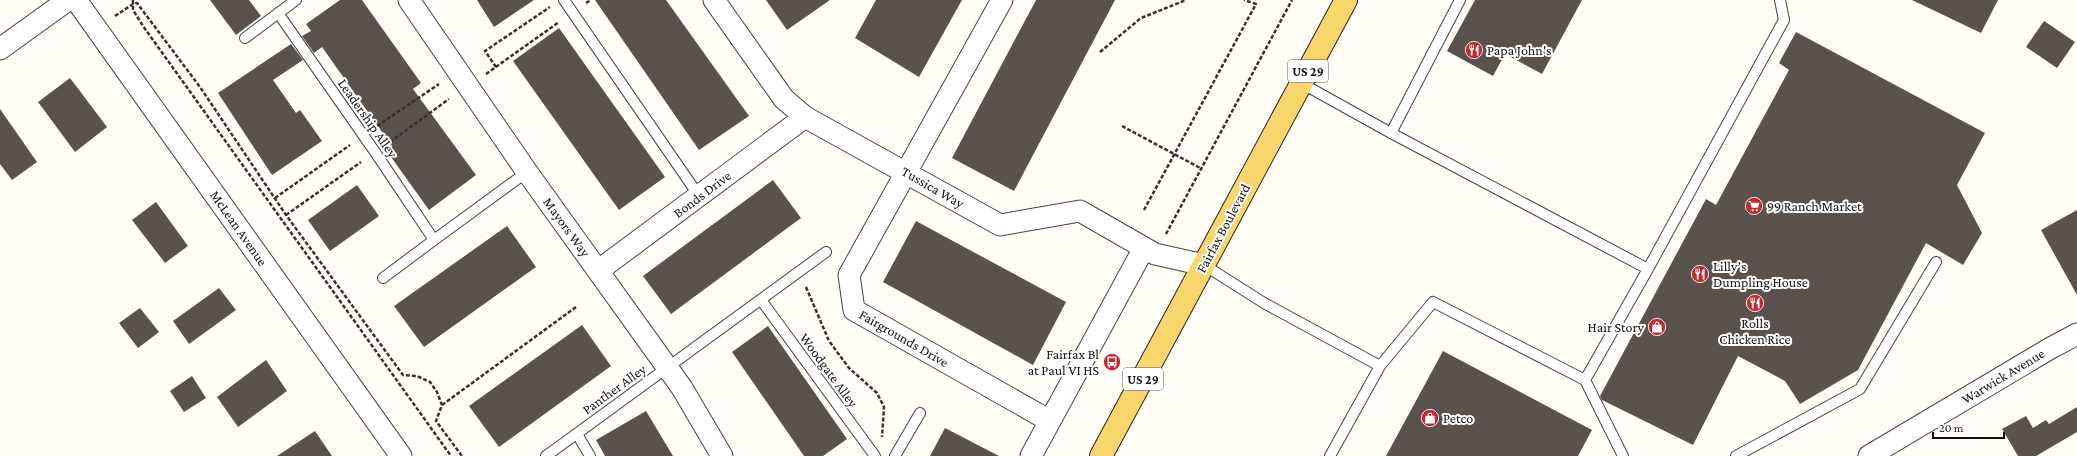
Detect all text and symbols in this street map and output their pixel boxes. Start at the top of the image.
restaurant icon: Papa John's [1464,40,1484,60]
place label: Papa John's [1487,42,1552,58]
road number: US 29 [1288,60,1328,82]
street label: Leadership Alley [335,76,401,161]
street label: Tussica Way [899,163,968,212]
street label: Bonds Drive [670,167,734,221]
street label: Fairfax Boulevard [1193,180,1253,275]
street label: McLean Avenue [207,187,271,269]
street label: Mayors Way [540,194,594,260]
supermarket icon: 99 Ranch Market [1744,196,1764,216]
place label: 99 Ranch Market [1767,198,1862,214]
place label: Lilly’s Dumpling House [1713,258,1808,290]
restaurant icon: Lilly’s Dumpling House [1690,264,1710,284]
restaurant icon: Rolls Chicken Rice [1745,293,1765,313]
street label: Fairgrounds Drive [856,306,952,370]
place label: Rolls Chicken Rice [1719,315,1791,347]
shop icon: Hair Story [1647,317,1667,337]
place label: Hair Story [1588,319,1645,335]
street label: Woodgate Alley [797,330,862,411]
street label: Warwick Avenue [1959,345,2047,407]
place label: Fairfax Bl at Paul VI HS [1028,346,1099,378]
bus stop icon: Fairfax Bl at Paul VI HS [1102,352,1122,372]
street label: Panther Alley [579,360,649,417]
road number: US 29 [1123,368,1163,390]
shop icon: Petco [1420,408,1440,428]
place label: Petco [1443,410,1473,426]
scale bar [1933,414,2004,440]
text: 20 m [1939,421,1964,435]

